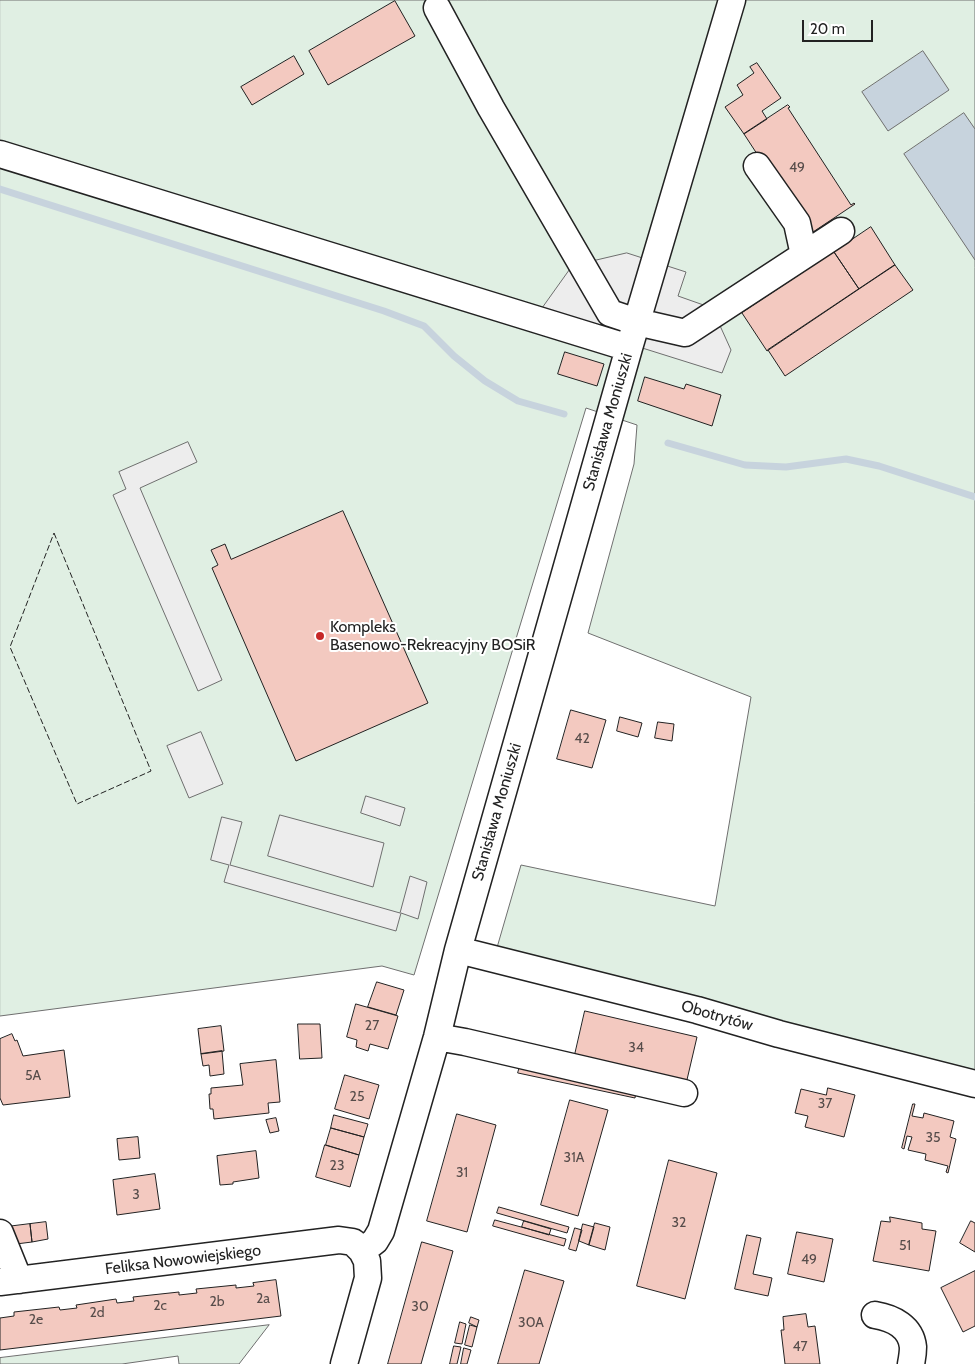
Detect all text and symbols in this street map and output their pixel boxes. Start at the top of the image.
scale bar [805,10,876,42]
text: 20 m [810,20,845,38]
house number: 49 [789,160,805,176]
street label: Stanisława Moniuszki [579,351,637,493]
place label: Kompleks Basenowo-Rekreacyjny BOSiR [330,617,535,655]
marker: Kompleks Basenowo-Rekreacyjny BOSiR [314,630,326,642]
house number: 42 [574,731,590,747]
street label: Stanisława Moniuszki [468,741,526,883]
street label: Obotrytów [679,997,755,1035]
house number: 27 [365,1018,379,1034]
house number: 34 [628,1040,644,1056]
house number: 5A [25,1068,41,1084]
house number: 25 [350,1089,364,1105]
house number: 37 [818,1096,832,1112]
house number: 35 [925,1130,941,1146]
house number: 31A [564,1150,584,1166]
house number: 23 [330,1158,344,1174]
house number: 31 [456,1165,468,1181]
house number: 3 [132,1187,140,1203]
house number: 32 [672,1215,686,1231]
house number: 51 [899,1238,911,1254]
street label: Feliksa Nowowiejskiego [104,1241,262,1279]
house number: 49 [801,1252,817,1268]
house number: 2a [256,1291,270,1307]
house number: 2b [209,1294,225,1310]
house number: 2c [153,1298,167,1314]
house number: 30 [411,1299,429,1315]
house number: 2d [89,1305,105,1321]
house number: 2e [29,1312,43,1328]
house number: 30A [518,1315,544,1331]
house number: 47 [792,1339,808,1355]

